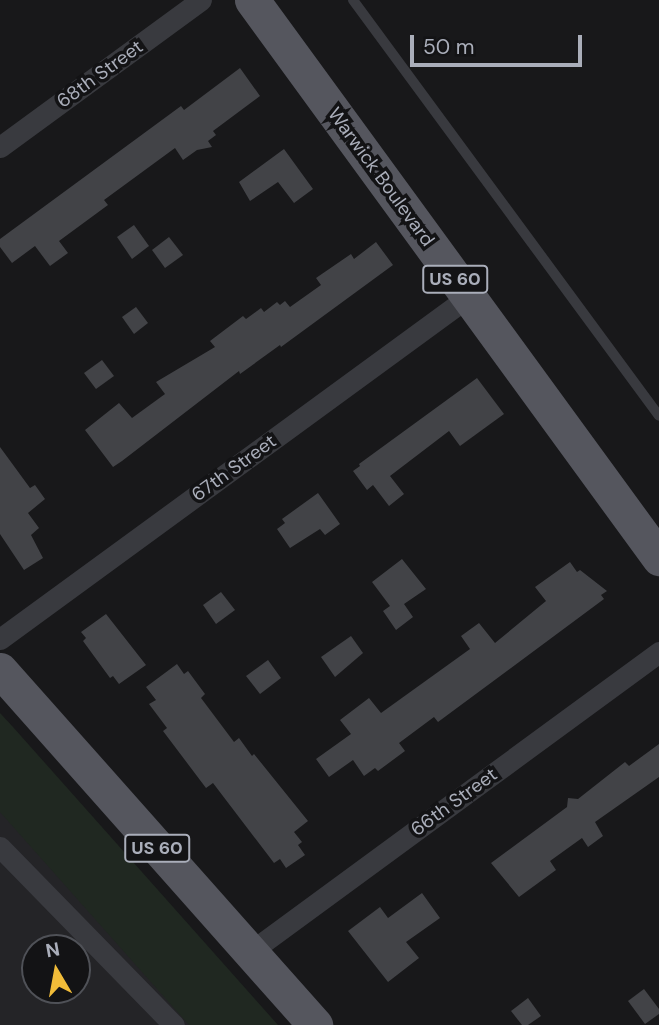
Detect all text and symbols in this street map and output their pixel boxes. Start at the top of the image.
scale bar [414,21,586,65]
text: 50 m [423,33,474,61]
street label: 68th Street [53,35,147,113]
street label: Warwick Boulevard [323,103,439,251]
road number: US 60 [422,264,488,293]
street label: 67th Street [187,430,281,506]
street label: 66th Street [406,763,502,841]
road number: US 60 [124,834,190,862]
north arrow [21,934,91,1004]
text: N [44,936,62,963]

